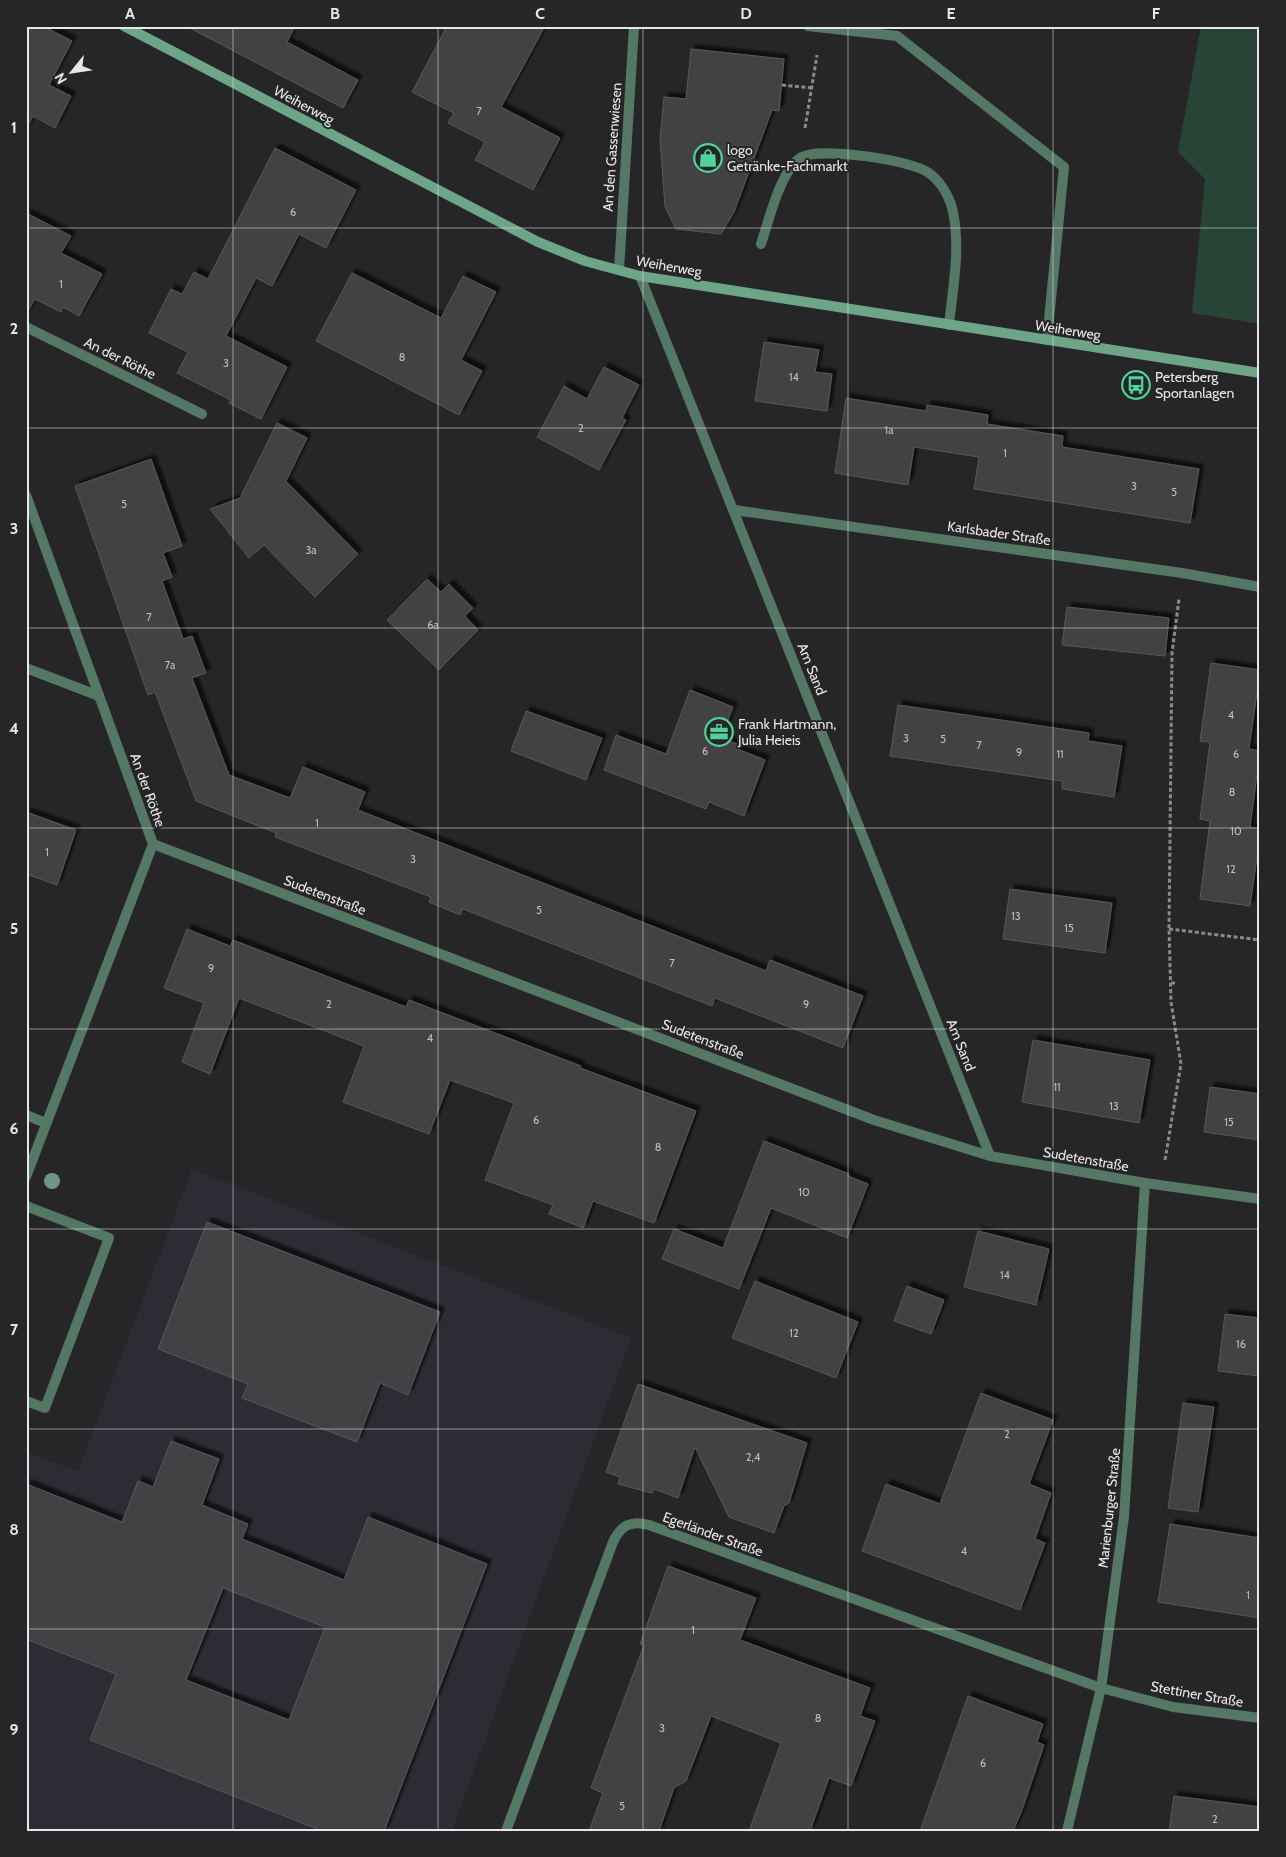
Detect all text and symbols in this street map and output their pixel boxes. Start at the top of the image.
text: A [125,4,135,23]
text: B [330,4,340,23]
text: C [535,4,545,23]
text: D [740,4,752,23]
text: E [946,4,956,23]
text: F [1152,4,1161,23]
north arrow [48,48,98,98]
text: N [50,70,71,87]
street label: Weiherweg [271,82,338,129]
street label: An den Gassenwiesen [599,82,625,212]
house number: 7 [476,104,482,118]
text: 1 [11,118,17,137]
place label: logo Getränke-Fachmarkt [727,141,848,175]
shop icon: logo Getränke-Fachmarkt [693,143,723,173]
house number: 6 [290,205,296,219]
street label: Weiherweg [635,251,704,281]
house number: 1 [59,277,63,291]
street label: Weiherweg [1034,316,1103,344]
text: 2 [10,319,18,338]
street label: An der Röthe [81,333,159,383]
house number: 8 [399,350,405,364]
house number: 3 [223,356,229,370]
place label: Petersberg Sportanlagen [1155,368,1234,402]
house number: 14 [789,370,800,384]
bus stop icon: Petersberg Sportanlagen [1121,370,1151,400]
house number: 2 [578,421,584,435]
house number: 1a [885,423,894,437]
house number: 1 [1003,446,1007,460]
house number: 3 [1131,479,1137,493]
house number: 5 [1171,485,1177,499]
house number: 5 [121,497,127,511]
street label: Karlsbader Straße [946,517,1052,549]
text: 3 [10,519,18,538]
house number: 3a [305,543,317,557]
house number: 7 [146,610,152,624]
house number: 6a [427,618,439,632]
street label: Am Sand [793,640,831,698]
house number: 7a [165,658,176,672]
house number: 4 [1228,708,1235,722]
place label: Frank Hartmann, Julia Heieis [737,715,836,749]
office icon: Frank Hartmann, Julia Heieis [704,717,734,747]
text: 4 [9,719,19,738]
house number: 3 [903,731,909,745]
house number: 5 [940,732,946,746]
house number: 7 [976,738,982,752]
house number: 6 [702,744,708,758]
house number: 9 [1016,745,1022,759]
house number: 11 [1056,747,1064,761]
house number: 6 [1233,747,1239,761]
street label: An der Röthe [126,751,170,829]
house number: 8 [1229,785,1235,799]
house number: 1 [315,816,319,830]
house number: 10 [1230,824,1242,838]
house number: 1 [45,845,49,859]
house number: 3 [410,852,416,866]
house number: 12 [1226,862,1236,876]
street label: Sudetenstraße [281,871,369,919]
house number: 5 [536,903,542,917]
house number: 13 [1011,909,1021,923]
text: 5 [10,919,18,938]
house number: 15 [1064,921,1074,935]
house number: 7 [669,956,675,970]
house number: 9 [208,961,214,975]
house number: 2 [326,997,332,1011]
house number: 9 [803,997,809,1011]
street label: Sudetenstraße [659,1015,747,1063]
street label: Am Sand [942,1016,980,1074]
house number: 4 [427,1031,434,1045]
house number: 11 [1053,1080,1061,1094]
house number: 13 [1109,1099,1119,1113]
house number: 6 [533,1113,539,1127]
house number: 15 [1224,1115,1234,1129]
text: 6 [10,1119,19,1138]
house number: 8 [655,1140,661,1154]
street label: Sudetenstraße [1042,1143,1130,1175]
house number: 10 [798,1185,810,1199]
house number: 14 [1000,1268,1011,1282]
text: 7 [10,1320,19,1339]
house number: 12 [789,1326,799,1340]
house number: 16 [1236,1337,1246,1351]
house number: 2 [1004,1427,1010,1441]
street label: Marienburger Straße [1094,1447,1124,1569]
house number: 2,4 [746,1450,761,1464]
street label: Egerländer Straße [660,1508,766,1560]
text: 8 [9,1520,19,1539]
house number: 4 [961,1544,968,1558]
house number: 1 [1246,1588,1250,1602]
house number: 1 [691,1623,695,1637]
street label: Stettiner Straße [1149,1677,1245,1711]
house number: 8 [815,1711,821,1725]
text: 9 [10,1720,19,1739]
house number: 3 [659,1721,665,1735]
house number: 6 [980,1756,986,1770]
house number: 5 [619,1799,625,1813]
house number: 2 [1212,1812,1218,1826]

